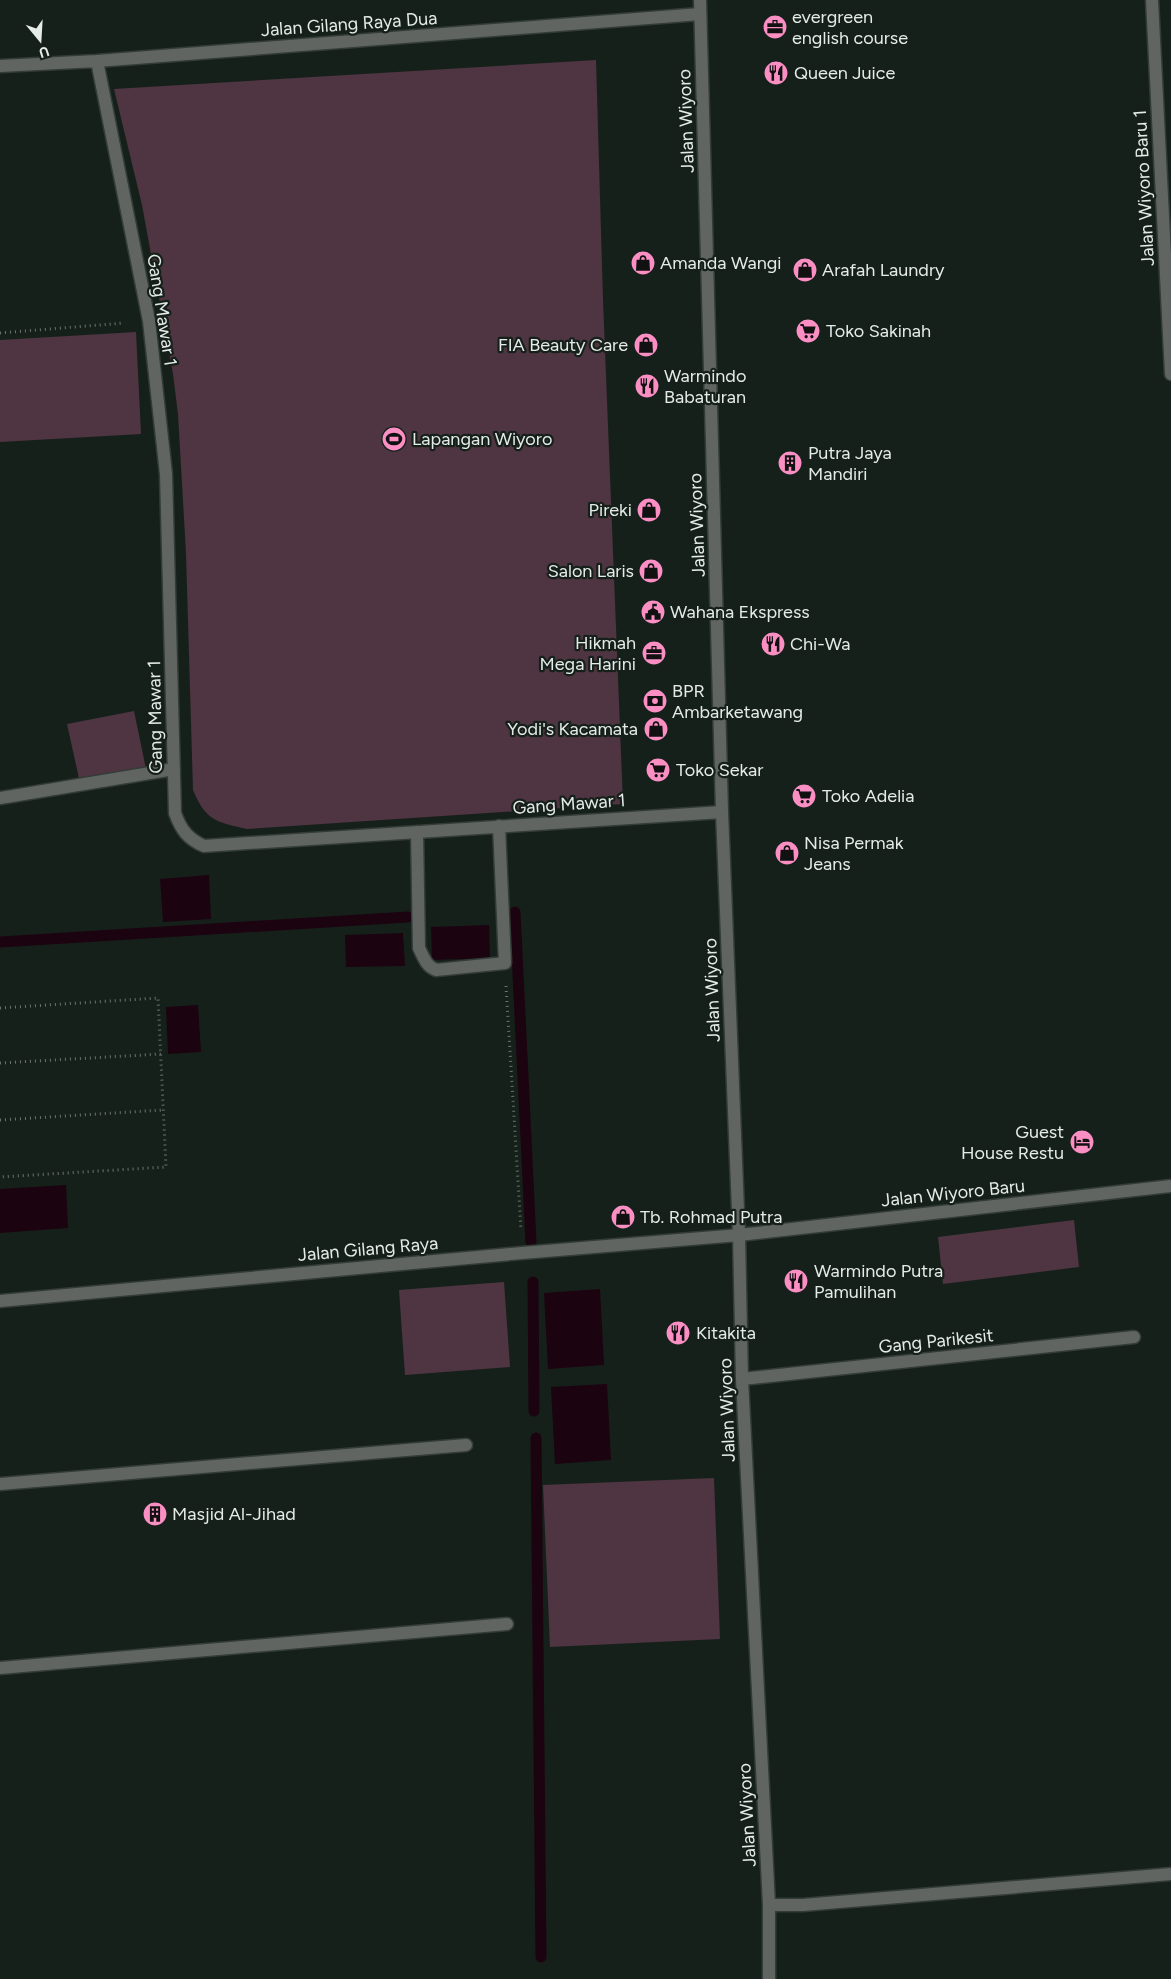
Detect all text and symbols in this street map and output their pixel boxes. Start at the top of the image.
place label: evergreen english course [792,6,908,49]
street label: Jalan Gilang Raya Dua [260,7,438,41]
office icon: evergreen english course [762,14,788,40]
north arrow [15,15,65,65]
text: U [37,42,51,61]
restaurant icon: Queen Juice [763,60,789,86]
place label: Queen Juice [794,62,895,84]
street label: Jalan Wiyoro [673,69,699,173]
street label: Jalan Wiyoro Baru 1 [1129,109,1159,267]
shop icon: Amanda Wangi [630,250,656,276]
street label: Gang Mawar 1 [142,252,182,368]
place label: Amanda Wangi [660,252,781,274]
shop icon: Arafah Laundry [792,257,818,283]
place label: Arafah Laundry [822,259,945,281]
supermarket icon: Toko Sakinah [795,318,821,344]
place label: Toko Sakinah [826,320,931,342]
shop icon: FIA Beauty Care [633,332,659,358]
place label: FIA Beauty Care [498,334,628,356]
place label: Warmindo Babaturan [664,365,746,408]
restaurant icon: Warmindo Babaturan [634,373,660,399]
sports icon: Lapangan Wiyoro [381,426,407,452]
place label: Lapangan Wiyoro [412,428,552,450]
place label: Putra Jaya Mandiri [808,442,892,485]
building icon: Putra Jaya Mandiri [777,450,803,476]
street label: Jalan Wiyoro [684,473,710,577]
shop icon: Pireki [636,497,662,523]
place label: Pireki [589,499,632,521]
shop icon: Salon Laris [638,558,664,584]
place label: Salon Laris [548,560,634,582]
public building icon: Wahana Ekspress [640,599,666,625]
place label: Wahana Ekspress [670,601,810,623]
restaurant icon: Chi-Wa [760,631,786,657]
place label: Hikmah Mega Harini [540,632,636,675]
place label: Chi-Wa [790,633,850,655]
office icon: Hikmah Mega Harini [641,640,667,666]
street label: Gang Mawar 1 [143,660,167,774]
place label: BPR Ambarketawang [672,680,803,723]
bank icon: BPR Ambarketawang [642,688,668,714]
shop icon: Yodi's Kacamata [643,716,669,742]
place label: Yodi's Kacamata [507,718,638,740]
supermarket icon: Toko Sekar [645,757,671,783]
place label: Toko Sekar [676,759,763,781]
supermarket icon: Toko Adelia [791,783,817,809]
place label: Toko Adelia [822,785,914,807]
street label: Gang Mawar 1 [512,789,626,819]
place label: Nisa Permak Jeans [804,832,904,875]
shop icon: Nisa Permak Jeans [774,840,800,866]
street label: Jalan Wiyoro [699,938,725,1042]
place label: Guest House Restu [961,1121,1064,1164]
hotel icon: Guest House Restu [1069,1129,1095,1155]
street label: Jalan Wiyoro Baru [880,1175,1026,1211]
shop icon: Tb. Rohmad Putra [610,1204,636,1230]
place label: Tb. Rohmad Putra [640,1206,782,1228]
street label: Jalan Gilang Raya [297,1232,439,1266]
place label: Warmindo Putra Pamulihan [814,1260,943,1303]
restaurant icon: Warmindo Putra Pamulihan [783,1268,809,1294]
restaurant icon: Kitakita [665,1320,691,1346]
place label: Kitakita [696,1322,756,1344]
street label: Gang Parikesit [877,1324,995,1358]
street label: Jalan Wiyoro [714,1358,740,1462]
building icon: Masjid Al-Jihad [142,1501,168,1527]
place label: Masjid Al-Jihad [172,1503,296,1525]
street label: Jalan Wiyoro [733,1763,761,1867]

